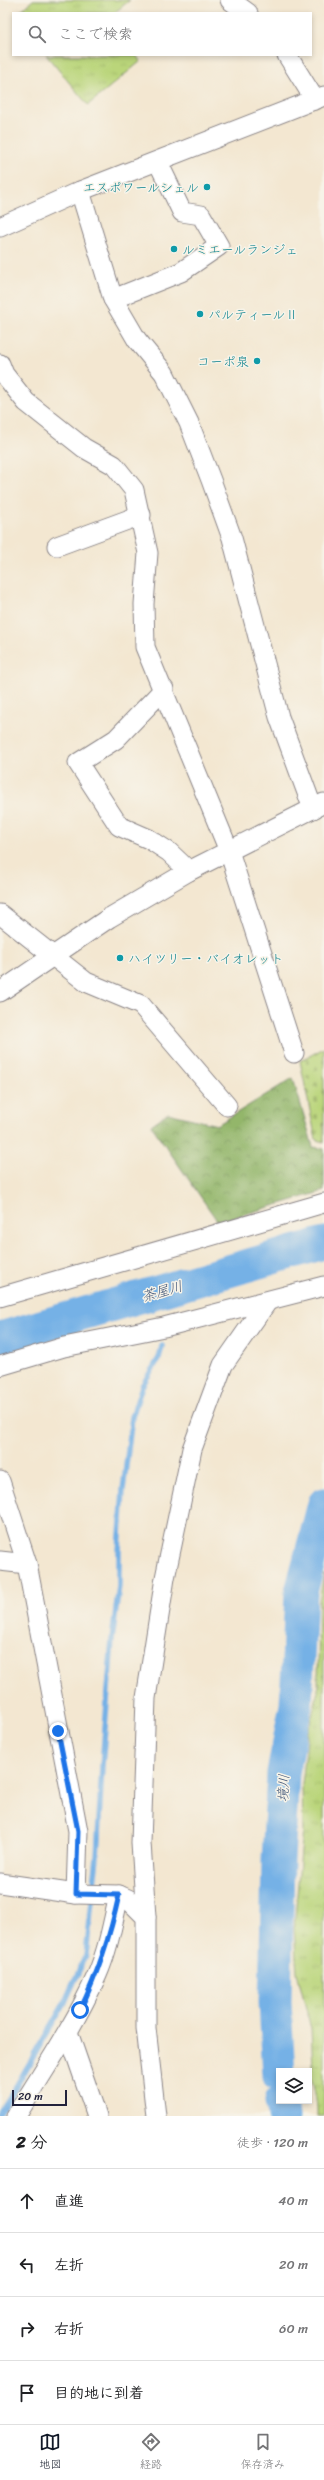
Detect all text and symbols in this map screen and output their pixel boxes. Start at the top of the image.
search box [12,12,312,56]
text: ここで検索 [58,21,133,47]
icon: search [26,23,48,45]
place label: エスポワールシェル [83,176,199,199]
marker: エスポワールシェル [202,182,212,192]
place label: ルミエールランジェ [182,238,298,261]
marker: ルミエールランジェ [169,244,179,254]
place label: パルティールⅡ [208,303,298,326]
marker: パルティールⅡ [195,309,205,319]
place label: コーポ泉 [197,350,249,373]
marker: コーポ泉 [252,356,262,366]
place label: ハイツリー・バイオレット [128,947,283,970]
marker: ハイツリー・バイオレット [115,953,125,963]
water label: 茶屋川 [139,1274,186,1309]
route end [49,1722,67,1740]
water label: 境川 [270,1773,297,1803]
route start [71,2001,89,2019]
map controls [276,2068,312,2104]
button: layers [276,2068,312,2104]
text: 20 m [18,2087,43,2106]
scale bar [12,2088,67,2107]
text: 2 分 [16,2127,47,2157]
text: 徒歩 · 120 m [237,2131,308,2154]
text: 直進 [54,2188,84,2214]
text: 40 m [278,2189,308,2212]
icon: ahead [16,2190,38,2212]
text: 左折 [54,2252,84,2278]
text: 20 m [279,2253,308,2276]
icon: left [16,2254,38,2276]
text: 右折 [54,2316,84,2342]
text: 60 m [279,2317,308,2340]
icon: right [16,2318,38,2340]
text: 目的地に到着 [54,2380,144,2406]
icon: arrive [16,2382,38,2404]
tab: 地図 [39,2431,61,2474]
tab: 経路 [140,2431,162,2474]
tab: 保存済み [241,2431,285,2474]

